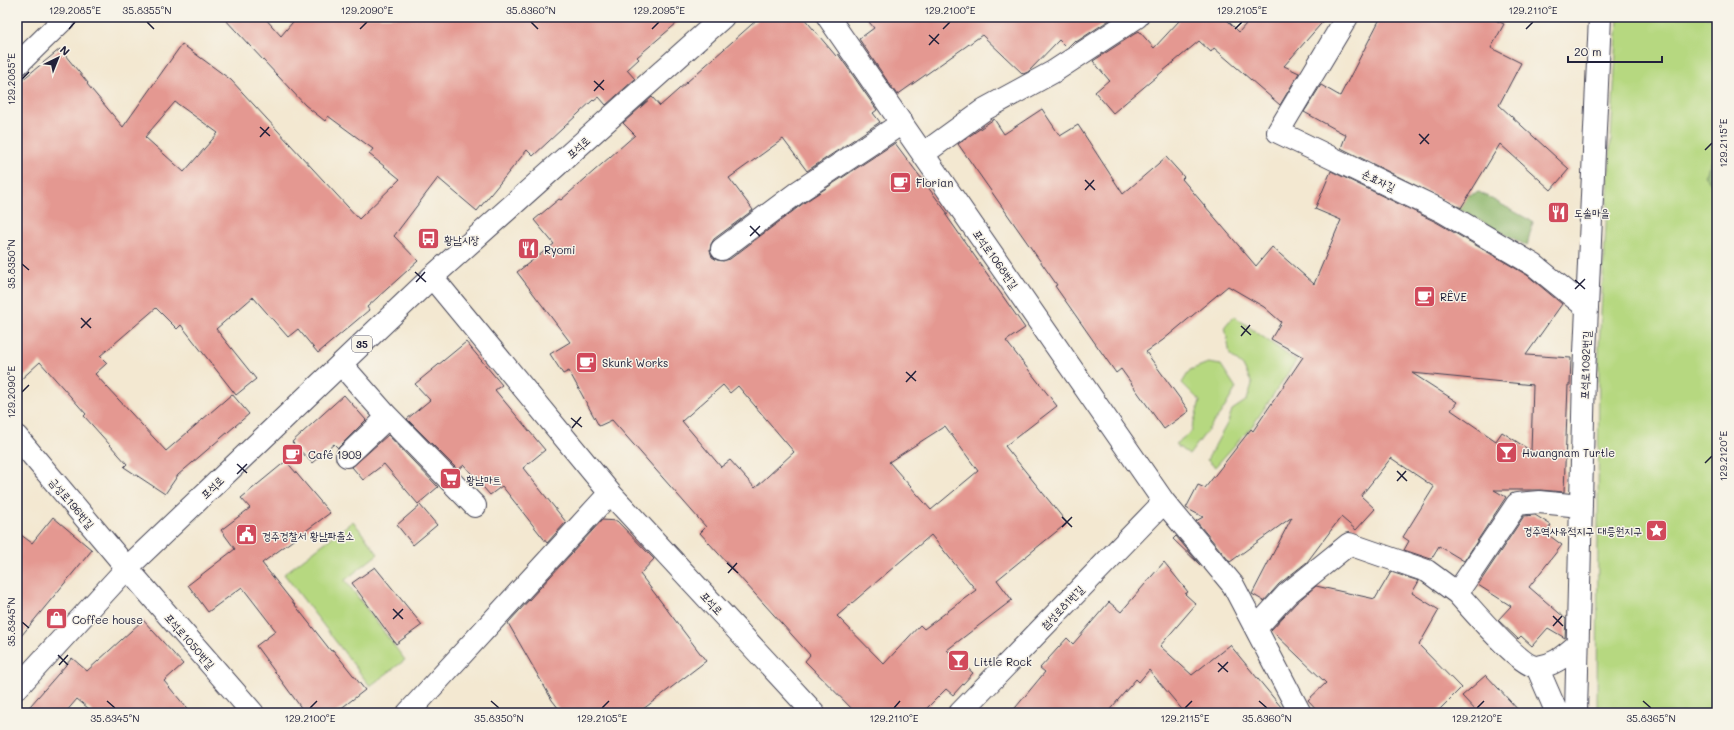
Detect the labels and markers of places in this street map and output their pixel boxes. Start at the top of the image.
cafe icon: Florian [888,169,914,195]
place label: Florian [916,175,953,190]
restaurant icon: 도솔마을 [1546,199,1572,225]
place label: 도솔마을 [1574,205,1610,220]
bus stop icon: 황남시장 [416,226,442,252]
place label: 황남시장 [444,232,480,247]
restaurant icon: Ryomi [515,236,541,262]
place label: Ryomi [544,242,575,257]
cafe icon: RÊVE [1412,283,1438,309]
place label: RÊVE [1440,289,1467,304]
cafe icon: Skunk Works [573,349,599,375]
place label: Skunk Works [602,355,668,370]
bar icon: Hwangnam Turtle [1494,439,1520,465]
cafe icon: Café 1909 [279,441,305,467]
place label: Hwangnam Turtle [1522,445,1615,460]
place label: Café 1909 [308,447,362,462]
supermarket icon: 황남마트 [438,466,464,492]
place label: 황남마트 [466,472,502,487]
place icon: 경주역사유적지구 대릉원지구 [1644,517,1670,543]
public building icon: 경주경찰서 황남파출소 [234,522,260,548]
place label: 경주역사유적지구 대릉원지구 [1523,523,1642,538]
place label: 경주경찰서 황남파출소 [262,528,354,543]
shop icon: Coffee house [43,606,69,632]
place label: Coffee house [72,612,143,627]
bar icon: Little Rock [946,648,972,674]
place label: Little Rock [974,654,1032,669]

